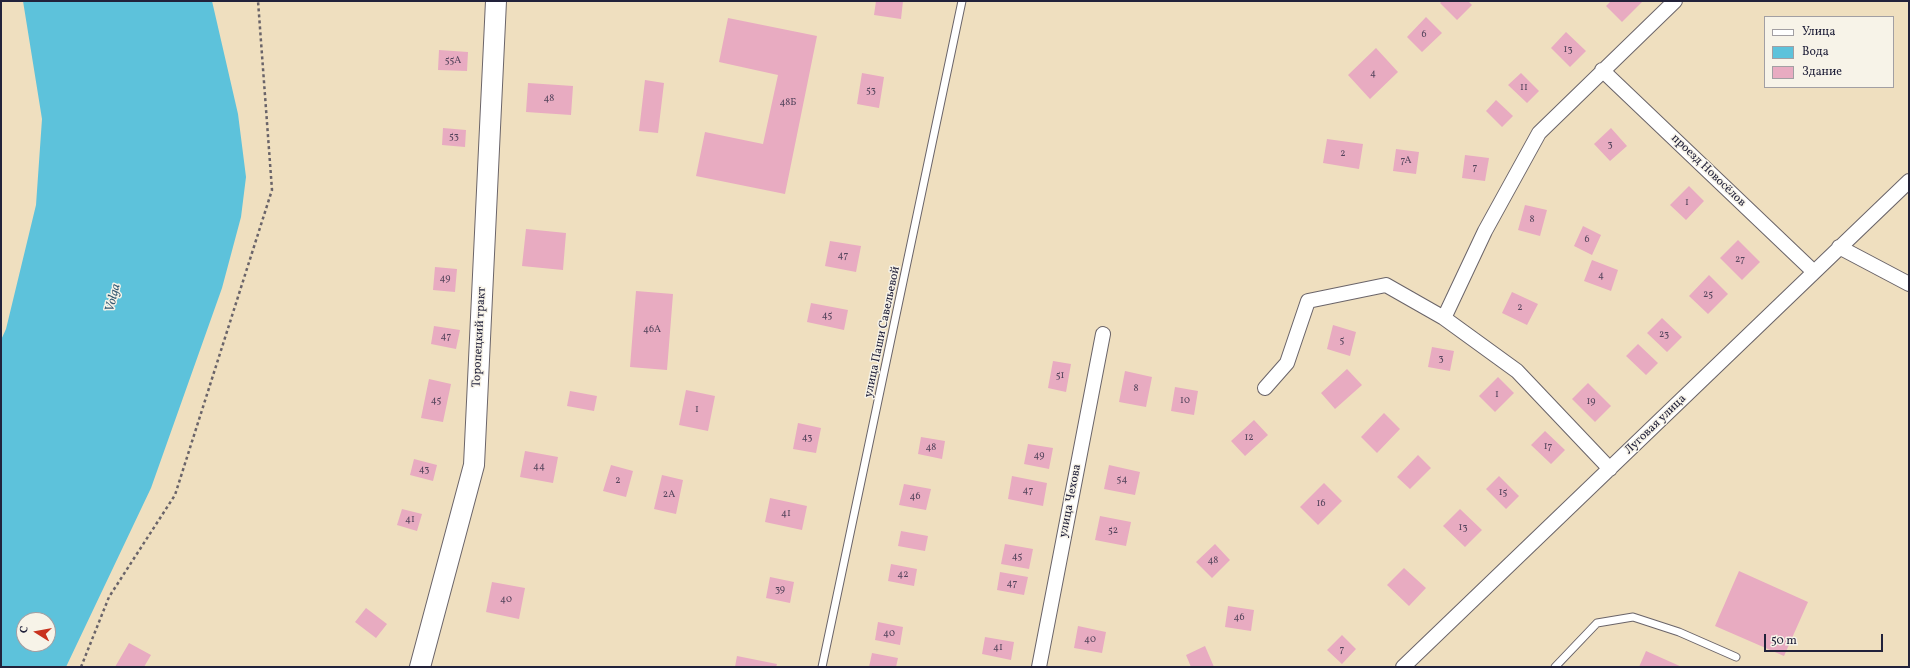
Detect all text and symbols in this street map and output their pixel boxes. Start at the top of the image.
legend [1764,16,1894,88]
text: Улица [1802,24,1835,40]
house number: 6 [1421,29,1427,41]
house number: 13 [1563,44,1573,56]
text: Вода [1802,44,1829,60]
house number: 55А [445,55,461,67]
text: Здание [1802,64,1842,80]
house number: 4 [1370,68,1376,80]
house number: 11 [1520,82,1528,94]
house number: 53 [866,85,876,97]
house number: 48 [544,93,554,105]
house number: 48Б [779,97,797,109]
house number: 53 [449,131,459,143]
street label: проезд Новосёлов [1668,132,1748,210]
house number: 3 [1607,139,1613,151]
house number: 2 [1340,148,1346,160]
house number: 7А [1401,155,1411,167]
house number: 7 [1473,162,1477,174]
house number: 1 [1685,197,1689,209]
house number: 8 [1529,214,1535,226]
house number: 6 [1584,234,1590,246]
house number: 47 [838,250,848,262]
house number: 27 [1735,254,1745,266]
street label: улица Паши Савельевой [862,265,904,399]
house number: 4 [1598,270,1604,282]
house number: 49 [440,273,450,285]
water label: Volga [103,282,125,314]
street label: Торопецкий тракт [470,286,490,388]
house number: 25 [1703,289,1713,301]
house number: 2 [1517,302,1523,314]
house number: 45 [822,310,832,322]
house number: 46А [643,324,661,336]
house number: 23 [1659,329,1669,341]
house number: 47 [441,331,451,343]
house number: 5 [1340,335,1344,347]
house number: 3 [1438,353,1444,365]
house number: 51 [1056,370,1064,382]
house number: 8 [1133,383,1139,395]
house number: 1 [1495,389,1499,401]
street label: Луговая улица [1622,392,1690,458]
house number: 45 [431,395,441,407]
house number: 10 [1180,395,1190,407]
house number: 19 [1586,396,1596,408]
house number: 1 [695,404,699,416]
house number: 43 [802,432,812,444]
house number: 12 [1244,432,1254,444]
house number: 17 [1544,441,1552,453]
house number: 48 [926,442,936,454]
house number: 49 [1034,450,1044,462]
house number: 44 [533,461,545,473]
street label: улица Чехова [1057,463,1085,539]
house number: 43 [419,464,429,476]
house number: 54 [1117,474,1127,486]
house number: 2 [615,475,621,487]
house number: 47 [1023,485,1033,497]
house number: 15 [1499,487,1507,499]
house number: 2А [663,489,675,501]
house number: 46 [910,491,920,503]
house number: 16 [1317,498,1325,510]
house number: 41 [781,508,791,520]
house number: 41 [405,514,415,526]
house number: 13 [1458,522,1468,534]
house number: 52 [1108,525,1118,537]
house number: 45 [1012,551,1022,563]
house number: 48 [1208,555,1218,567]
house number: 42 [897,569,909,581]
house number: 47 [1007,578,1017,590]
house number: 39 [775,584,785,596]
house number: 40 [500,594,512,606]
north arrow [16,612,56,652]
house number: 46 [1234,612,1244,624]
text: С [17,625,33,635]
scale bar [1766,626,1885,652]
house number: 40 [883,628,895,640]
text: 50 m [1771,633,1797,649]
house number: 40 [1084,634,1096,646]
house number: 41 [993,642,1003,654]
house number: 7 [1340,644,1344,656]

